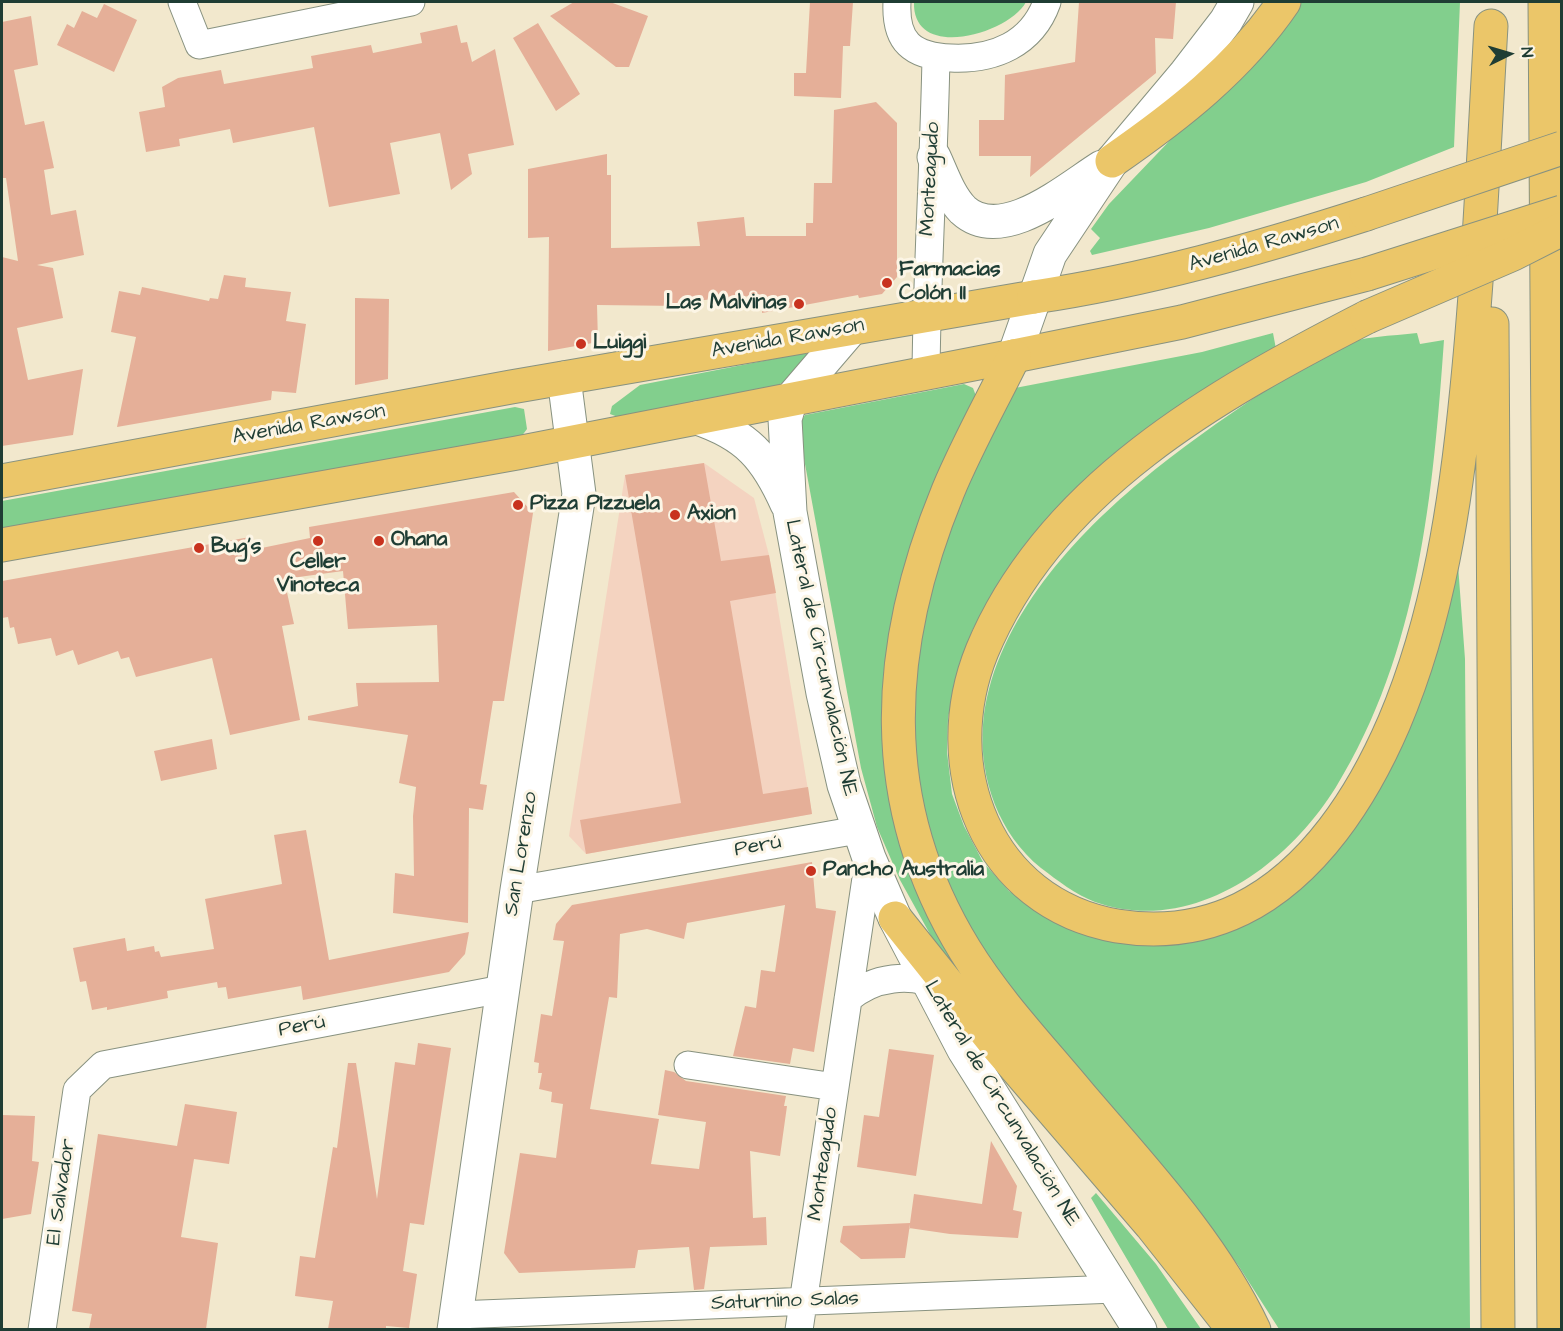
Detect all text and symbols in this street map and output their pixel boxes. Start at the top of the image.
north arrow [1479,24,1539,84]
text: N [1516,46,1538,58]
street label: Monteagudo [915,121,947,237]
street label: Avenida Rawson [1186,212,1342,278]
place label: Farmacias Colón II [899,258,1001,308]
marker: Farmacias Colón II [880,276,894,290]
place label: Las Malvinas [666,291,787,317]
marker: Las Malvinas [792,297,806,311]
street label: Avenida Rawson [710,313,866,365]
place label: Luiggi [593,331,646,357]
marker: Luiggi [574,337,588,351]
street label: Avenida Rawson [231,399,387,451]
place label: Pizza PIzzuela [530,492,660,518]
marker: Pizza PIzzuela [511,498,525,512]
place label: Axion [687,502,736,528]
marker: Axion [668,508,682,522]
street label: Lateral de Circunvalación NE [778,517,862,799]
place label: Ohana [391,528,447,554]
marker: Celler Vinoteca [311,534,325,548]
marker: Ohana [372,534,386,548]
place label: Bug's [211,535,261,561]
marker: Bug's [192,541,206,555]
place label: Celler Vinoteca [277,550,359,600]
street label: San Lorenzo [500,790,544,918]
street label: Perú [733,831,783,863]
place label: Pancho Australia [823,858,984,884]
marker: Pancho Australia [804,864,818,878]
street label: Lateral de Circunvalación NE [918,977,1084,1231]
street label: Perú [277,1010,327,1044]
street label: Monteagudo [804,1106,844,1222]
street label: El Salvador [42,1137,82,1247]
street label: Saturnino Salas [711,1287,859,1317]

